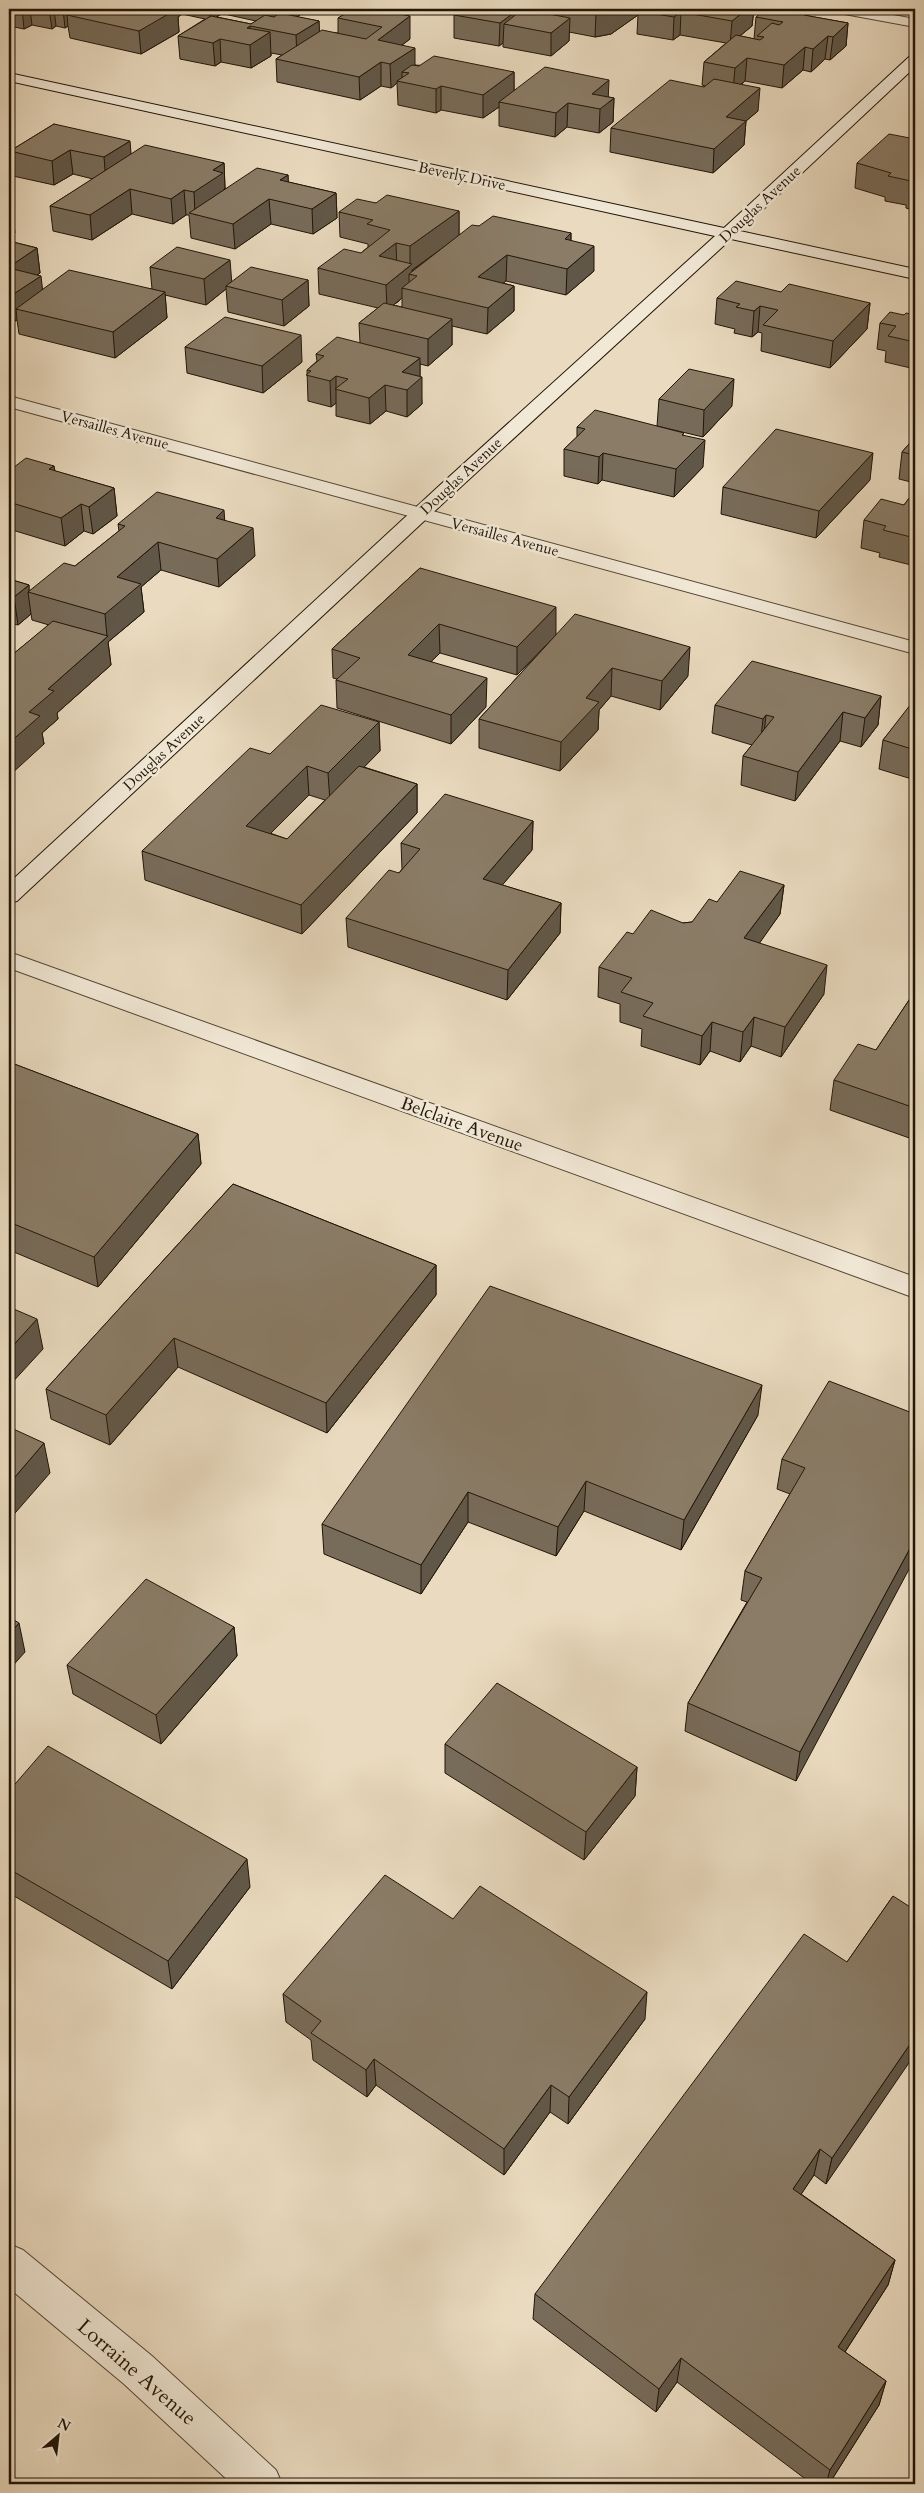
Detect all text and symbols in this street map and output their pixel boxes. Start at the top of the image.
street label: Beverly Drive [416,157,508,195]
street label: Douglas Avenue [715,161,805,247]
street label: Versailles Avenue [59,406,171,454]
street label: Douglas Avenue [416,433,506,519]
street label: Versailles Avenue [449,513,561,561]
street label: Douglas Avenue [119,709,209,795]
street label: Belclaire Avenue [397,1091,527,1158]
street label: Lorraine Avenue [71,2312,203,2432]
north arrow [32,2410,82,2460]
text: N [54,2414,74,2436]

